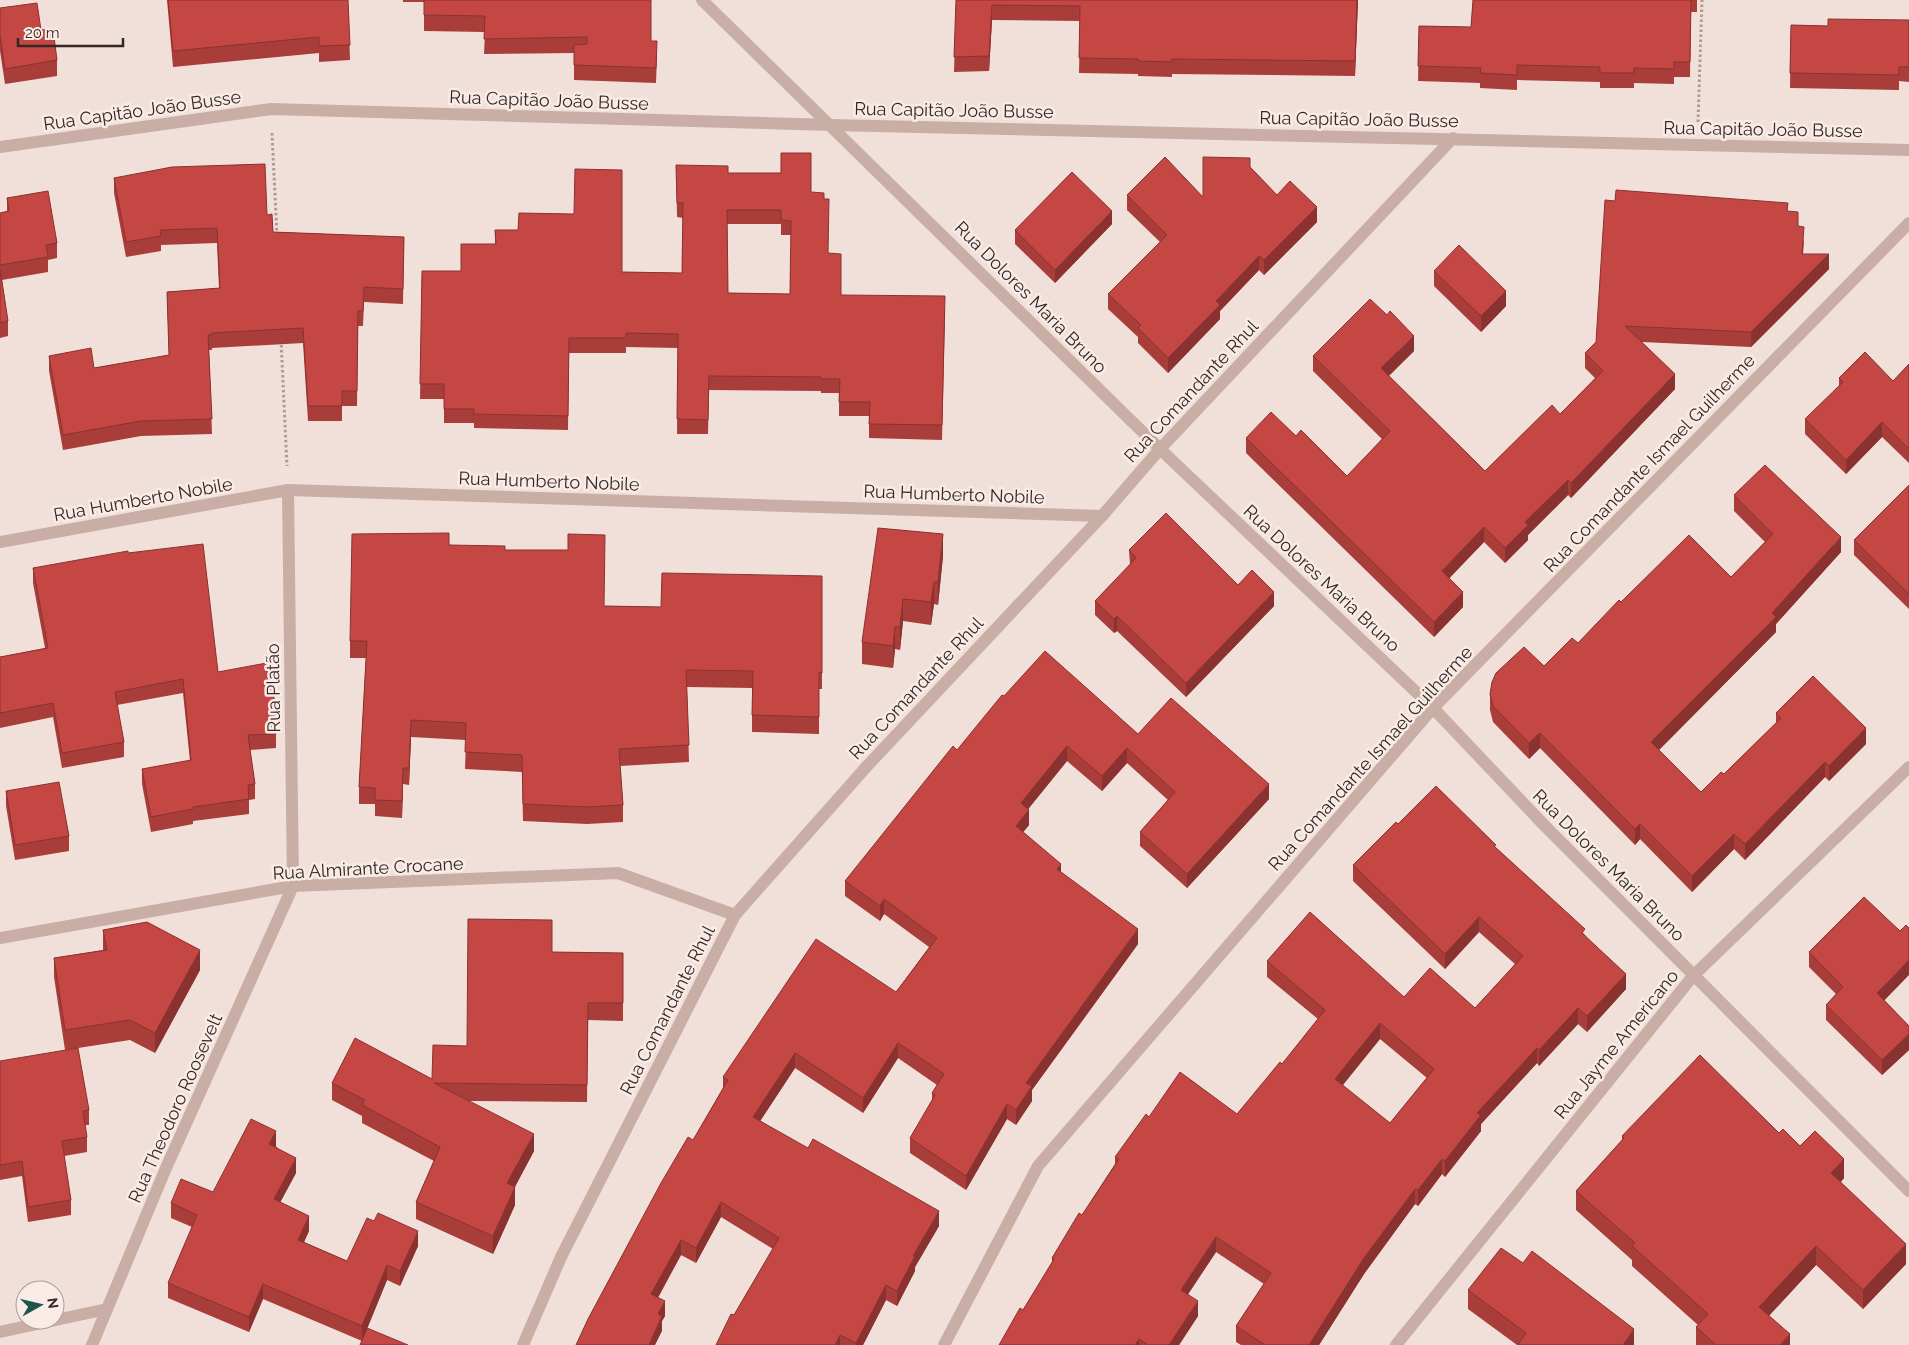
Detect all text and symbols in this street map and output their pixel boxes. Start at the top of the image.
scale bar [18,15,122,47]
text: 20 m [25,24,60,42]
street label: Rua Capitão João Busse [42,86,243,134]
street label: Rua Capitão João Busse [449,86,649,114]
street label: Rua Capitão João Busse [854,98,1054,122]
street label: Rua Capitão João Busse [1259,107,1459,131]
street label: Rua Capitão João Busse [1663,117,1863,141]
street label: Rua Dolores Maria Bruno [951,217,1112,378]
street label: Rua Comandante Rhul [1120,315,1262,466]
street label: Rua Comandante Ismael Guilherme [1539,349,1759,576]
street label: Rua Humberto Nobile [458,467,640,495]
street label: Rua Humberto Nobile [52,473,235,525]
street label: Rua Humberto Nobile [863,480,1045,508]
street label: Rua Dolores Maria Bruno [1239,500,1405,656]
street label: Rua Comandante Rhul [845,612,987,763]
street label: Rua Comandante Ismael Guilherme [1264,641,1477,875]
street label: Rua Platão [262,643,284,733]
street label: Rua Dolores Maria Bruno [1529,785,1690,946]
street label: Rua Almirante Crocane [272,852,464,883]
street label: Rua Comandante Rhul [615,922,719,1098]
street label: Rua Jayme Americano [1549,965,1683,1123]
street label: Rua Theodoro Roosevelt [124,1010,226,1206]
north arrow [15,1280,65,1330]
text: N [44,1297,62,1310]

